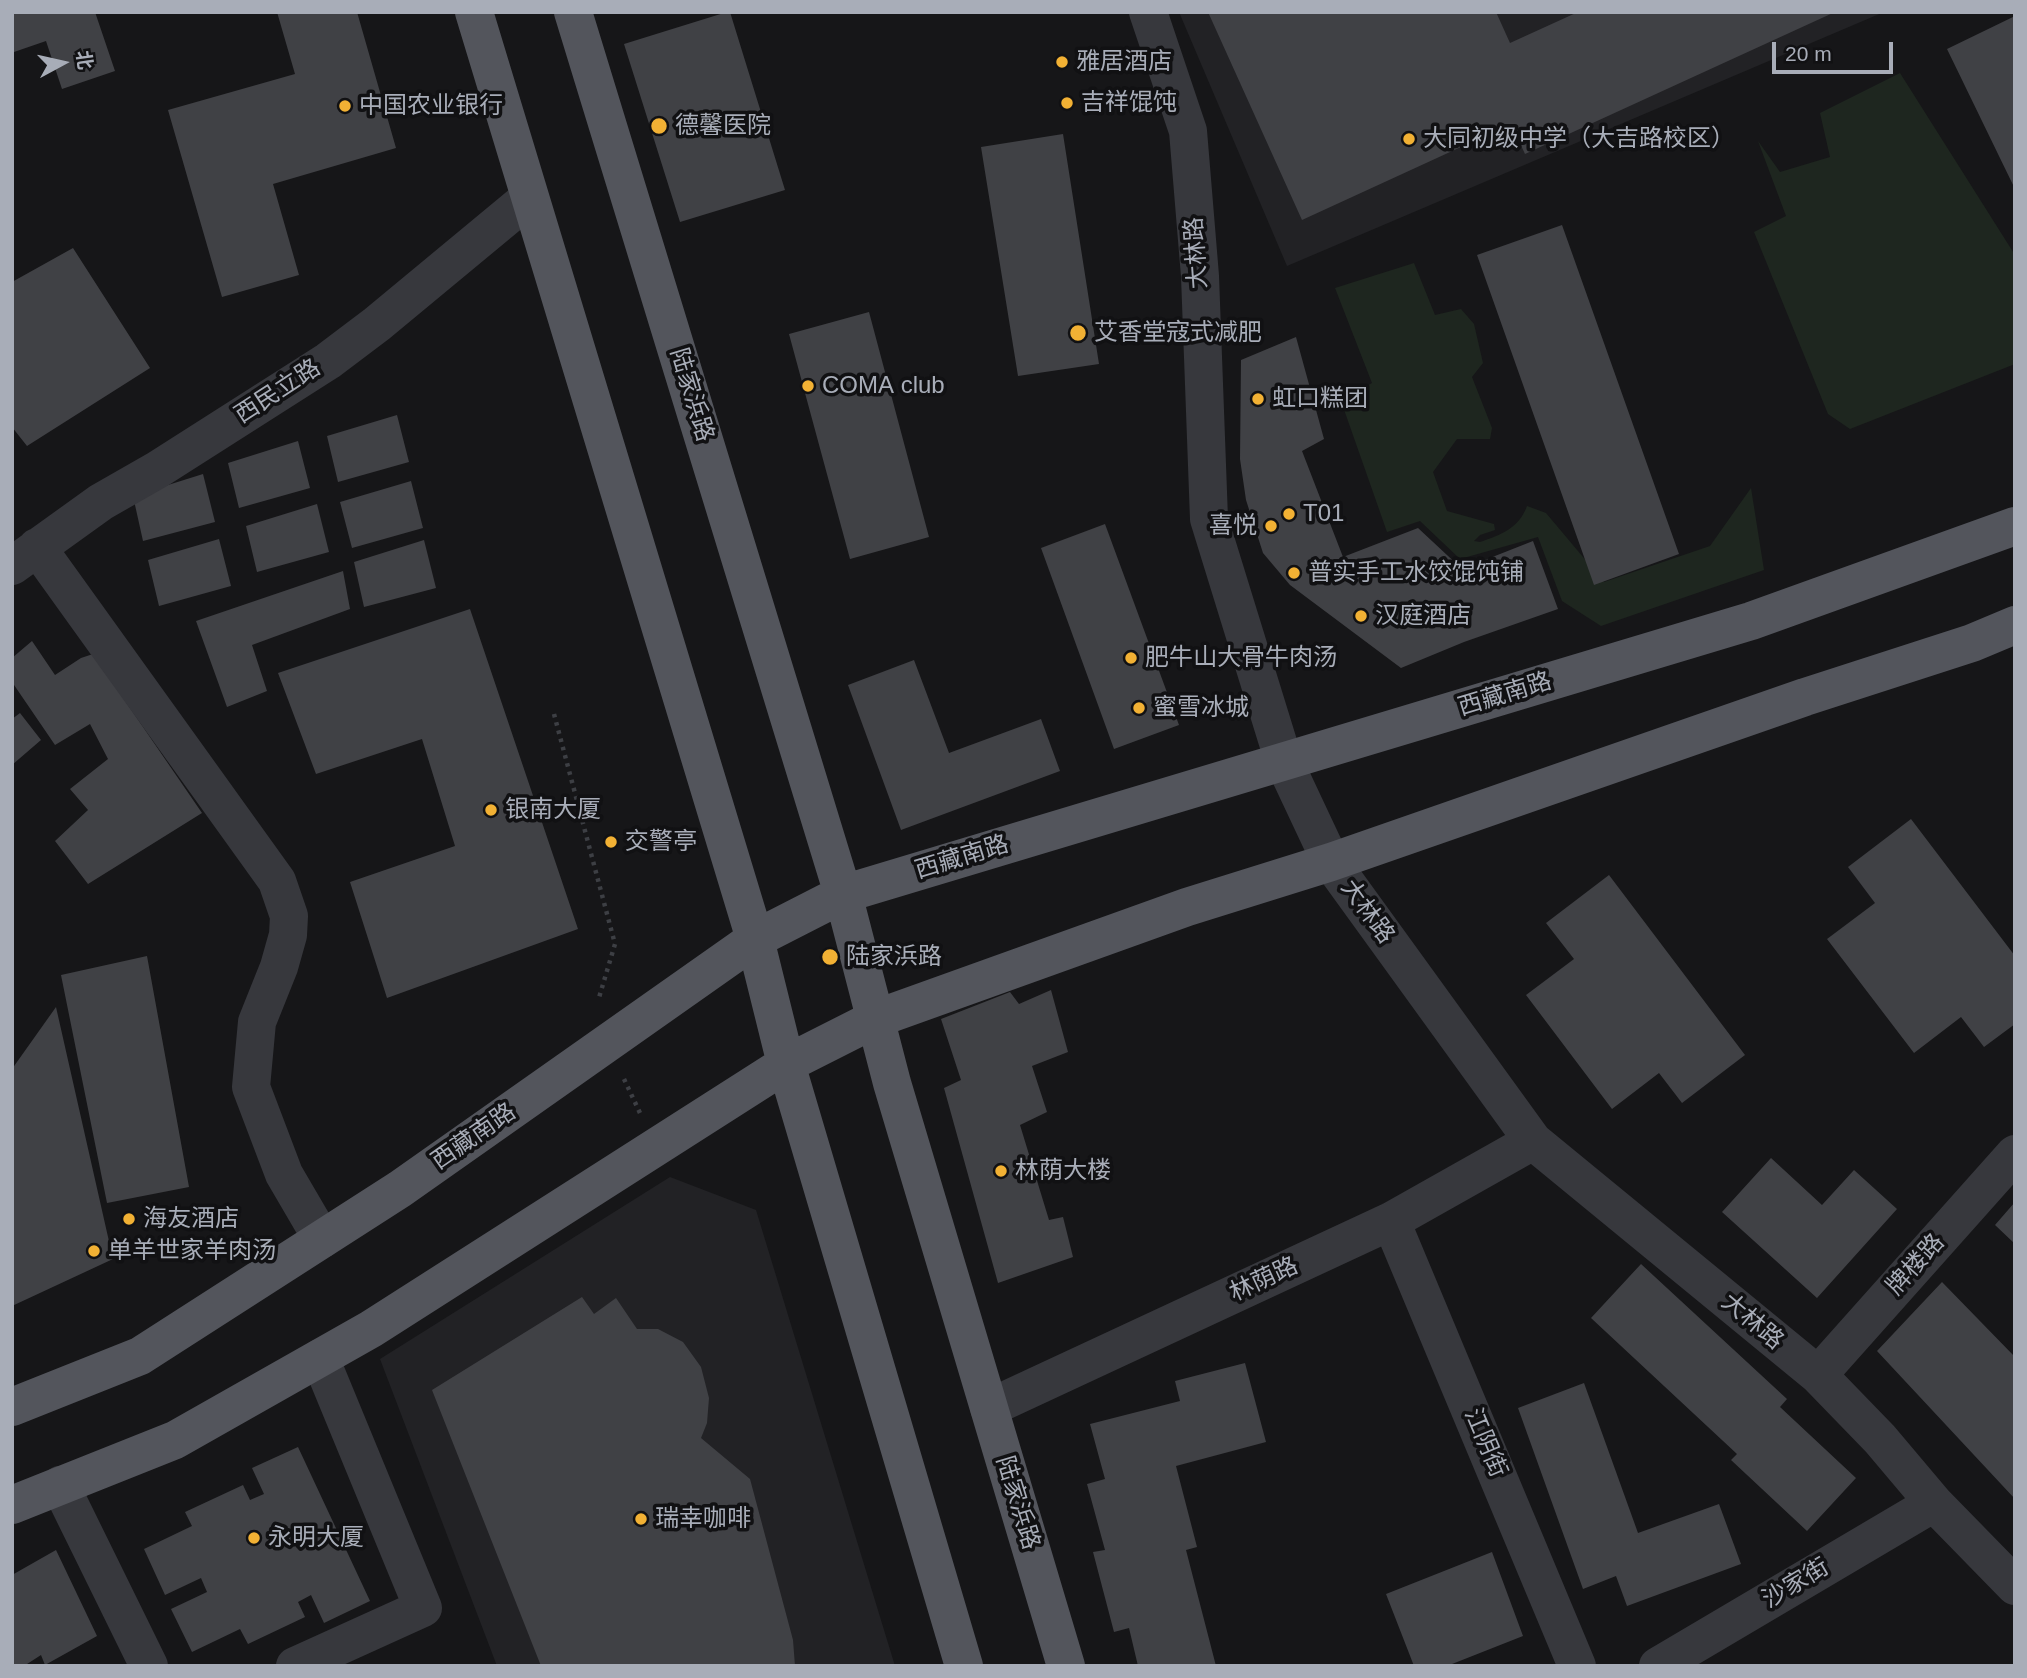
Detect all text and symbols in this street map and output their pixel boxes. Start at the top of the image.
north arrow [28,28,98,98]
scale bar [1775,28,1896,72]
text: 20 m [1785,42,1832,65]
place label: 雅居酒店 [1076,48,1172,76]
text: 北 [73,49,96,71]
marker: 雅居酒店 [1054,54,1070,70]
place label: 吉祥馄饨 [1081,89,1177,117]
place label: 中国农业银行 [359,92,503,120]
marker: 吉祥馄饨 [1059,95,1075,111]
marker: 中国农业银行 [337,98,353,114]
place label: 德馨医院 [675,112,771,140]
marker: 德馨医院 [649,116,669,136]
place label: 大同初级中学（大吉路校区） [1423,125,1735,153]
marker: 大同初级中学（大吉路校区） [1401,131,1417,147]
street label: 大林路 [1180,216,1214,290]
place label: 艾香堂寇式减肥 [1094,319,1262,347]
marker: 艾香堂寇式减肥 [1068,323,1088,343]
street label: 陆家浜路 [663,345,719,445]
street label: 西民立路 [230,354,326,430]
place label: COMA club [822,372,945,400]
marker: COMA club [800,378,816,394]
place label: 虹口糕团 [1272,385,1368,413]
marker: 虹口糕团 [1250,391,1266,407]
place label: T01 [1303,500,1344,528]
marker: T01 [1281,506,1297,522]
place label: 喜悦 [1209,512,1257,540]
marker: 喜悦 [1263,518,1279,534]
place label: 普实手工水饺馄饨铺 [1308,559,1524,587]
marker: 普实手工水饺馄饨铺 [1286,565,1302,581]
place label: 汉庭酒店 [1375,602,1471,630]
marker: 汉庭酒店 [1353,608,1369,624]
place label: 肥牛山大骨牛肉汤 [1145,644,1337,672]
marker: 肥牛山大骨牛肉汤 [1123,650,1139,666]
street label: 西藏南路 [1455,667,1555,723]
place label: 蜜雪冰城 [1153,694,1249,722]
marker: 蜜雪冰城 [1131,700,1147,716]
place label: 银南大厦 [505,796,601,824]
marker: 银南大厦 [483,802,499,818]
place label: 交警亭 [625,828,697,856]
street label: 西藏南路 [912,830,1012,886]
marker: 交警亭 [603,834,619,850]
street label: 大林路 [1334,874,1400,950]
place label: 陆家浜路 [846,943,942,971]
marker: 陆家浜路 [820,947,840,967]
street label: 西藏南路 [426,1098,522,1176]
place label: 林荫大楼 [1015,1157,1111,1185]
marker: 林荫大楼 [993,1163,1009,1179]
place label: 海友酒店 [143,1205,239,1233]
marker: 海友酒店 [121,1211,137,1227]
street label: 牌楼路 [1881,1229,1951,1301]
place label: 单羊世家羊肉汤 [108,1237,276,1265]
marker: 单羊世家羊肉汤 [86,1243,102,1259]
street label: 林荫路 [1225,1252,1303,1308]
street label: 大林路 [1715,1288,1789,1356]
street label: 江阴街 [1458,1404,1512,1482]
street label: 陆家浜路 [989,1453,1045,1553]
place label: 瑞幸咖啡 [655,1505,751,1533]
marker: 瑞幸咖啡 [633,1511,649,1527]
place label: 永明大厦 [268,1524,364,1552]
marker: 永明大厦 [246,1530,262,1546]
street label: 沙家街 [1758,1553,1834,1615]

